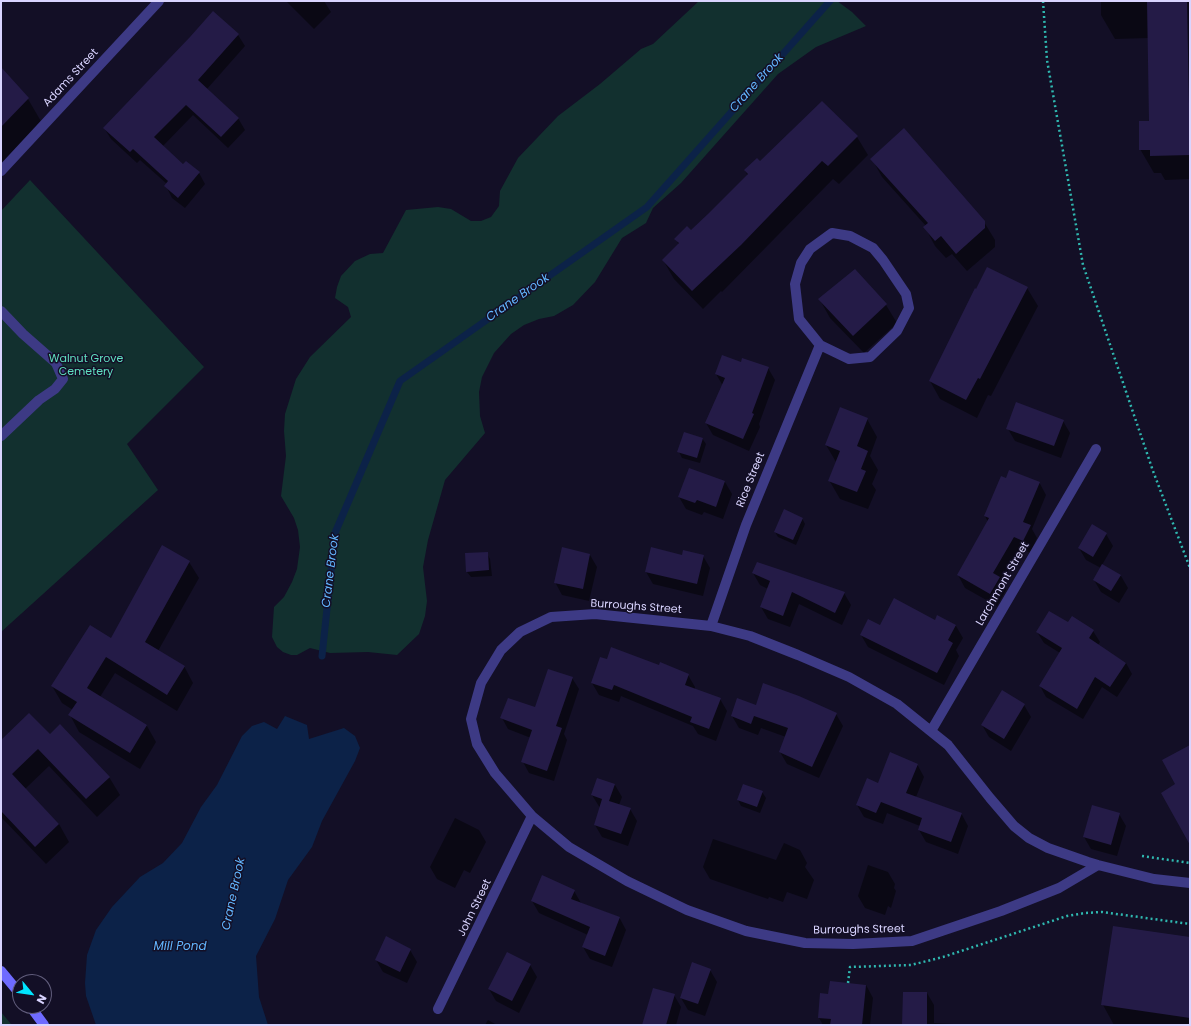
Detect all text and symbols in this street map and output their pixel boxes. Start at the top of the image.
street label: Adams Street [41,46,101,110]
water label: Crane Brook [727,51,787,115]
water label: Crane Brook [484,271,552,325]
park label: Walnut Grove Cemetery [49,352,123,378]
street label: Rice Street [734,451,768,509]
water label: Crane Brook [319,533,343,609]
street label: Larchmont Street [974,540,1032,628]
street label: Burroughs Street [590,597,682,617]
water label: Crane Brook [219,856,249,932]
street label: John Street [455,877,495,939]
street label: Burroughs Street [813,923,905,937]
water label: Mill Pond [153,940,207,954]
north arrow [12,974,52,1014]
text: N [33,992,51,1007]

